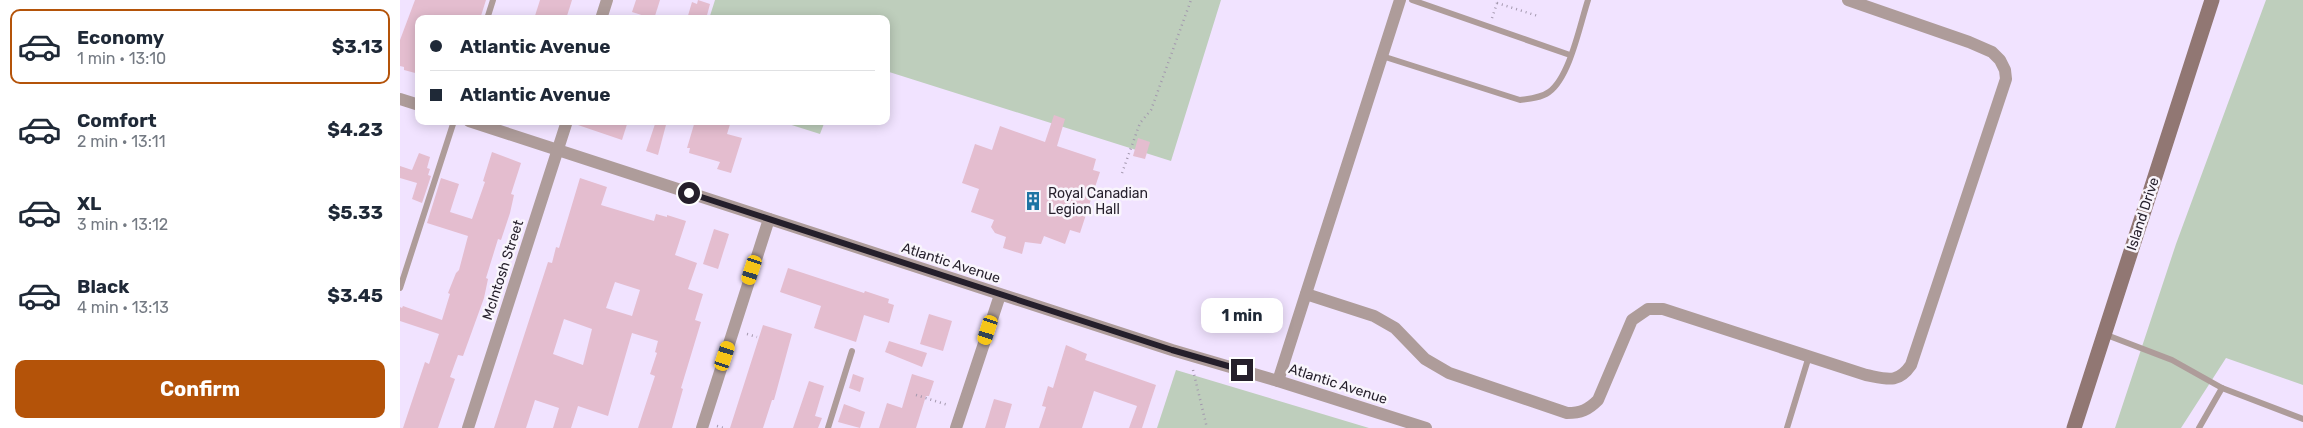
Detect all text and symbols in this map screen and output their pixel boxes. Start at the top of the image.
icon: car [17,24,62,69]
text: Economy [77,26,164,49]
text: $3.13 [332,35,383,58]
text: Atlantic Avenue [460,35,610,58]
text: 1 min · 13:10 [77,49,166,68]
text: Atlantic Avenue [460,83,610,106]
icon: car [17,107,62,152]
text: Comfort [77,109,157,132]
text: $4.23 [327,118,383,141]
text: 2 min · 13:11 [77,132,165,151]
street label: Island Drive [2123,175,2163,253]
route start [678,182,700,204]
place label: Royal Canadian Legion Hall [1048,185,1148,218]
icon: car [17,190,62,235]
building icon: Royal Canadian Legion Hall [1022,190,1044,212]
text: XL [77,192,101,215]
text: $5.33 [328,201,383,224]
text: 3 min · 13:12 [77,215,168,234]
street label: McIntosh Street [479,217,527,322]
street label: Atlantic Avenue [900,239,1003,287]
car [740,253,763,287]
icon: car [17,273,62,318]
text: Black [77,275,129,298]
text: $3.45 [327,284,383,307]
text: 4 min · 13:13 [77,298,169,317]
callout: 1 min [1201,298,1283,332]
text: 1 min [1222,306,1262,325]
car [976,313,999,347]
car [713,339,736,373]
route end [1231,359,1253,381]
button: Confirm [15,360,385,418]
street label: Atlantic Avenue [1287,360,1390,408]

